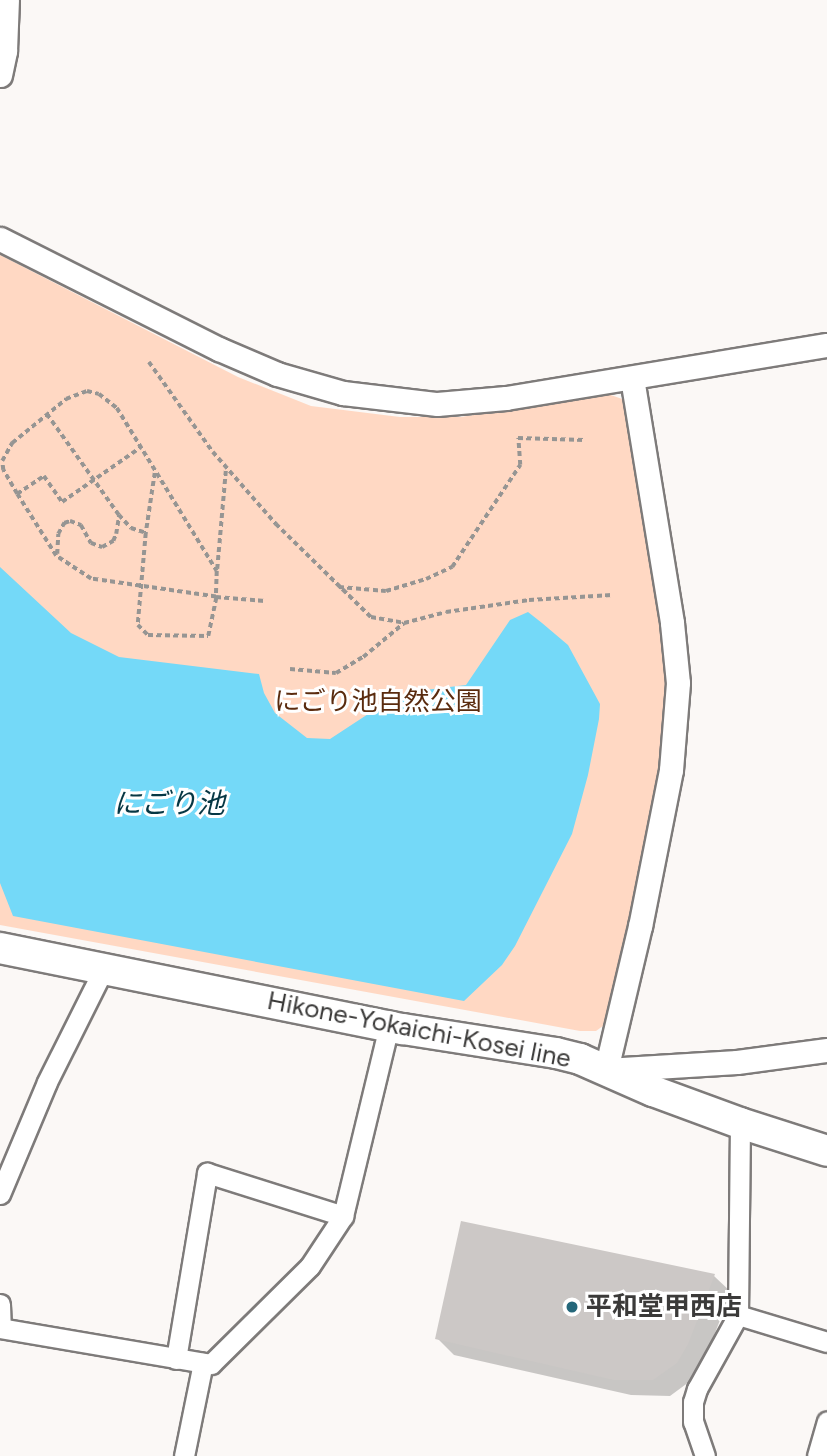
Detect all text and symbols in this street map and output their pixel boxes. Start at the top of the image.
park label: にごり池自然公園 [274,686,482,718]
water label: にごり池 [113,786,225,820]
street label: Hikone-Yokaichi-Kosei line [264,985,574,1075]
place label: 平和堂甲西店 [586,1291,742,1323]
marker: 平和堂甲西店 [564,1299,580,1315]

